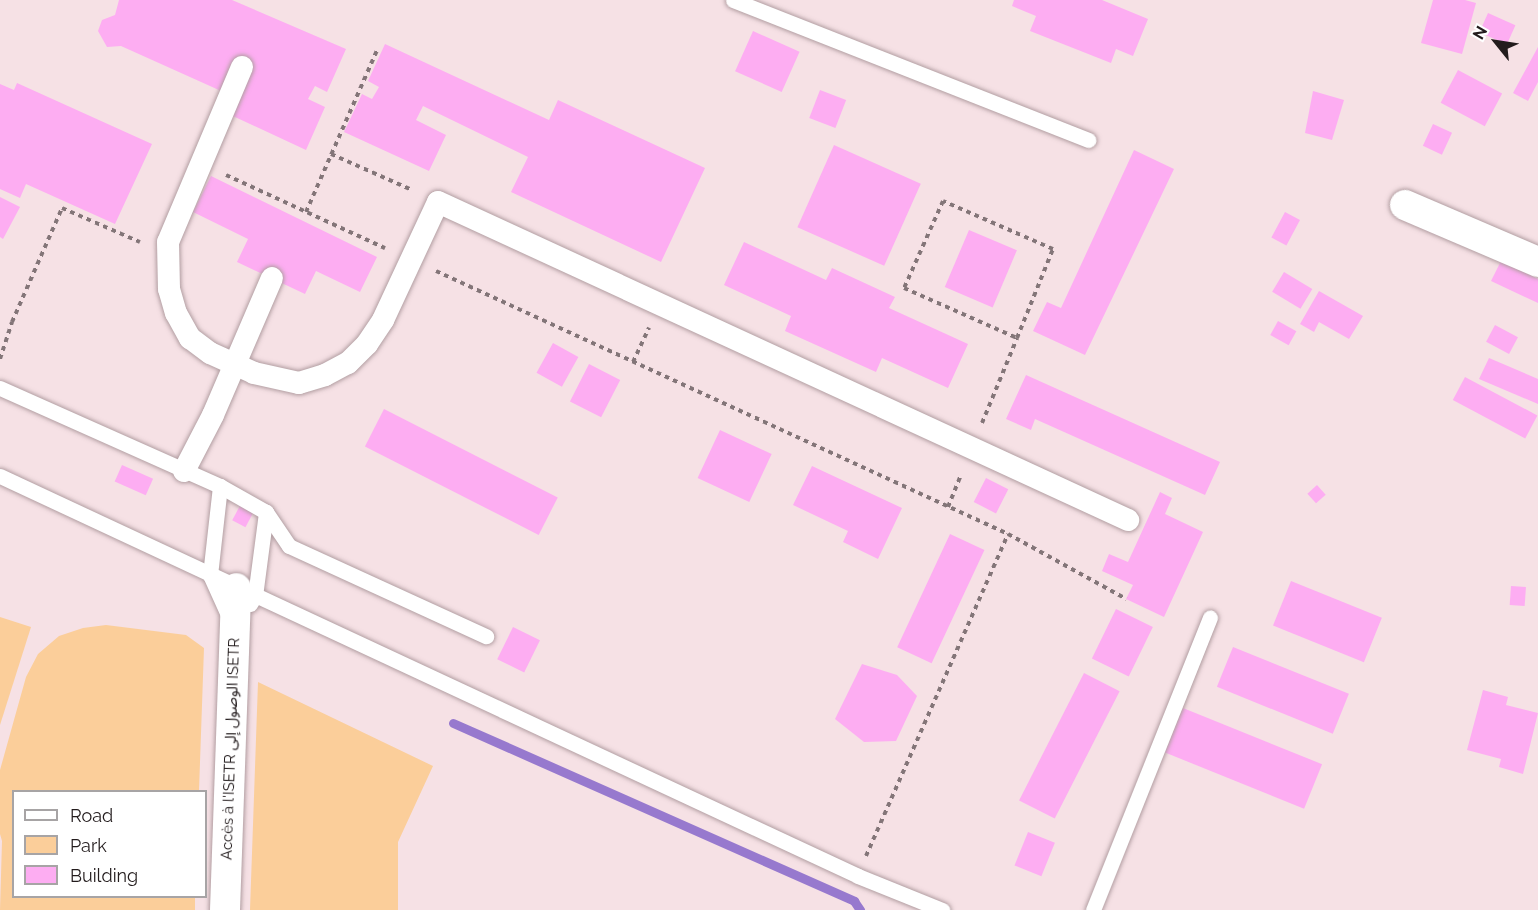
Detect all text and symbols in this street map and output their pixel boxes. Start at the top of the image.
north arrow [1466,12,1526,72]
text: N [1469,23,1491,43]
street label: Accès à l'ISETR الوصول إلى ISETR [218,638,244,860]
legend [12,790,207,898]
text: Road [70,805,113,826]
text: Park [70,835,107,856]
text: Building [70,865,138,886]

